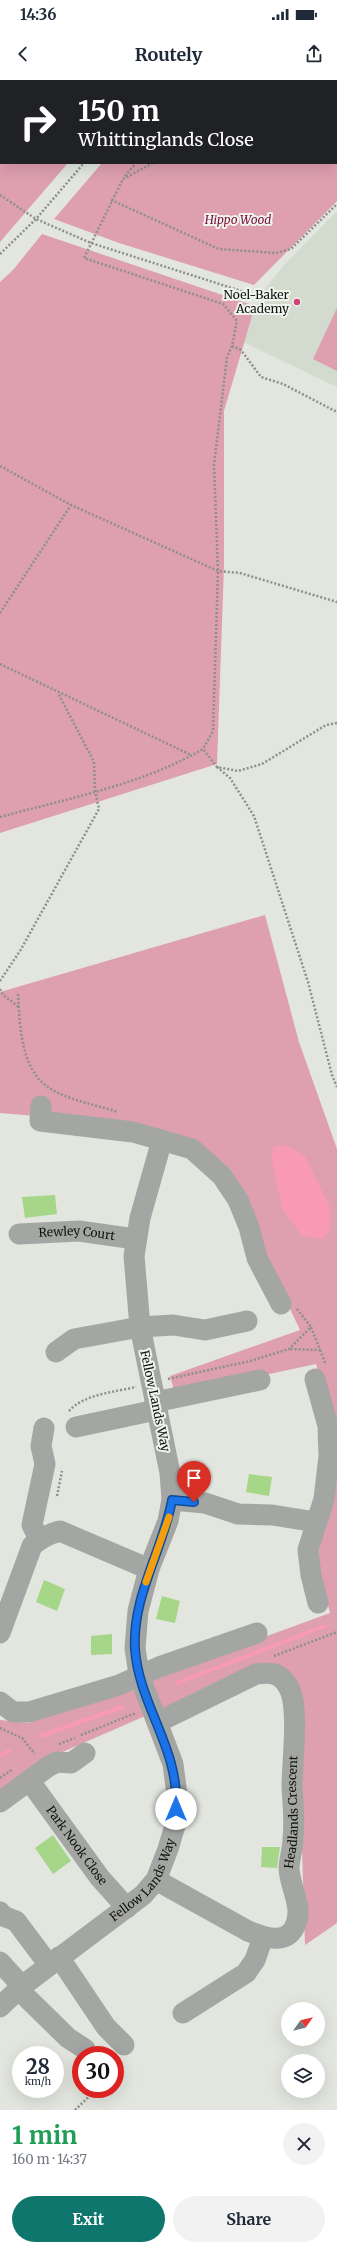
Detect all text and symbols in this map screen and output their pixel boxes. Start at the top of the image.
text: 14:36 [20,5,56,24]
icon: back [12,43,34,65]
text: Routely [135,43,202,66]
icon: share [303,43,325,65]
text: 150 m [78,93,160,129]
icon: right [12,96,64,148]
text: Whittinglands Close [78,128,254,151]
park label: Hippo Wood [204,212,271,227]
place label: Noel-Baker Academy [224,287,290,316]
marker: Noel-Baker Academy [292,297,302,307]
street label: Rewley Court [38,1223,116,1243]
street label: Fellow Lands Way [137,1349,174,1453]
pin [177,1461,211,1502]
icon: arrive [183,1467,205,1489]
street label: Headlands Crescent [281,1755,301,1869]
position arrow [155,1788,197,1830]
street label: Park Nook Close [43,1803,111,1888]
street label: Fellow Lands Way [107,1836,178,1924]
north arrow [281,2002,325,2046]
map controls [281,2002,325,2098]
speed limit sign: 30 [72,2046,124,2098]
text: 28 [26,2054,50,2079]
button: layers [281,2054,325,2098]
text: km/h [25,2075,51,2088]
text: 1 min [12,2120,77,2151]
button: close [283,2123,325,2165]
text: 160 m · 14:37 [12,2151,87,2168]
button: Exit [12,2196,165,2242]
button: Share [173,2196,325,2242]

